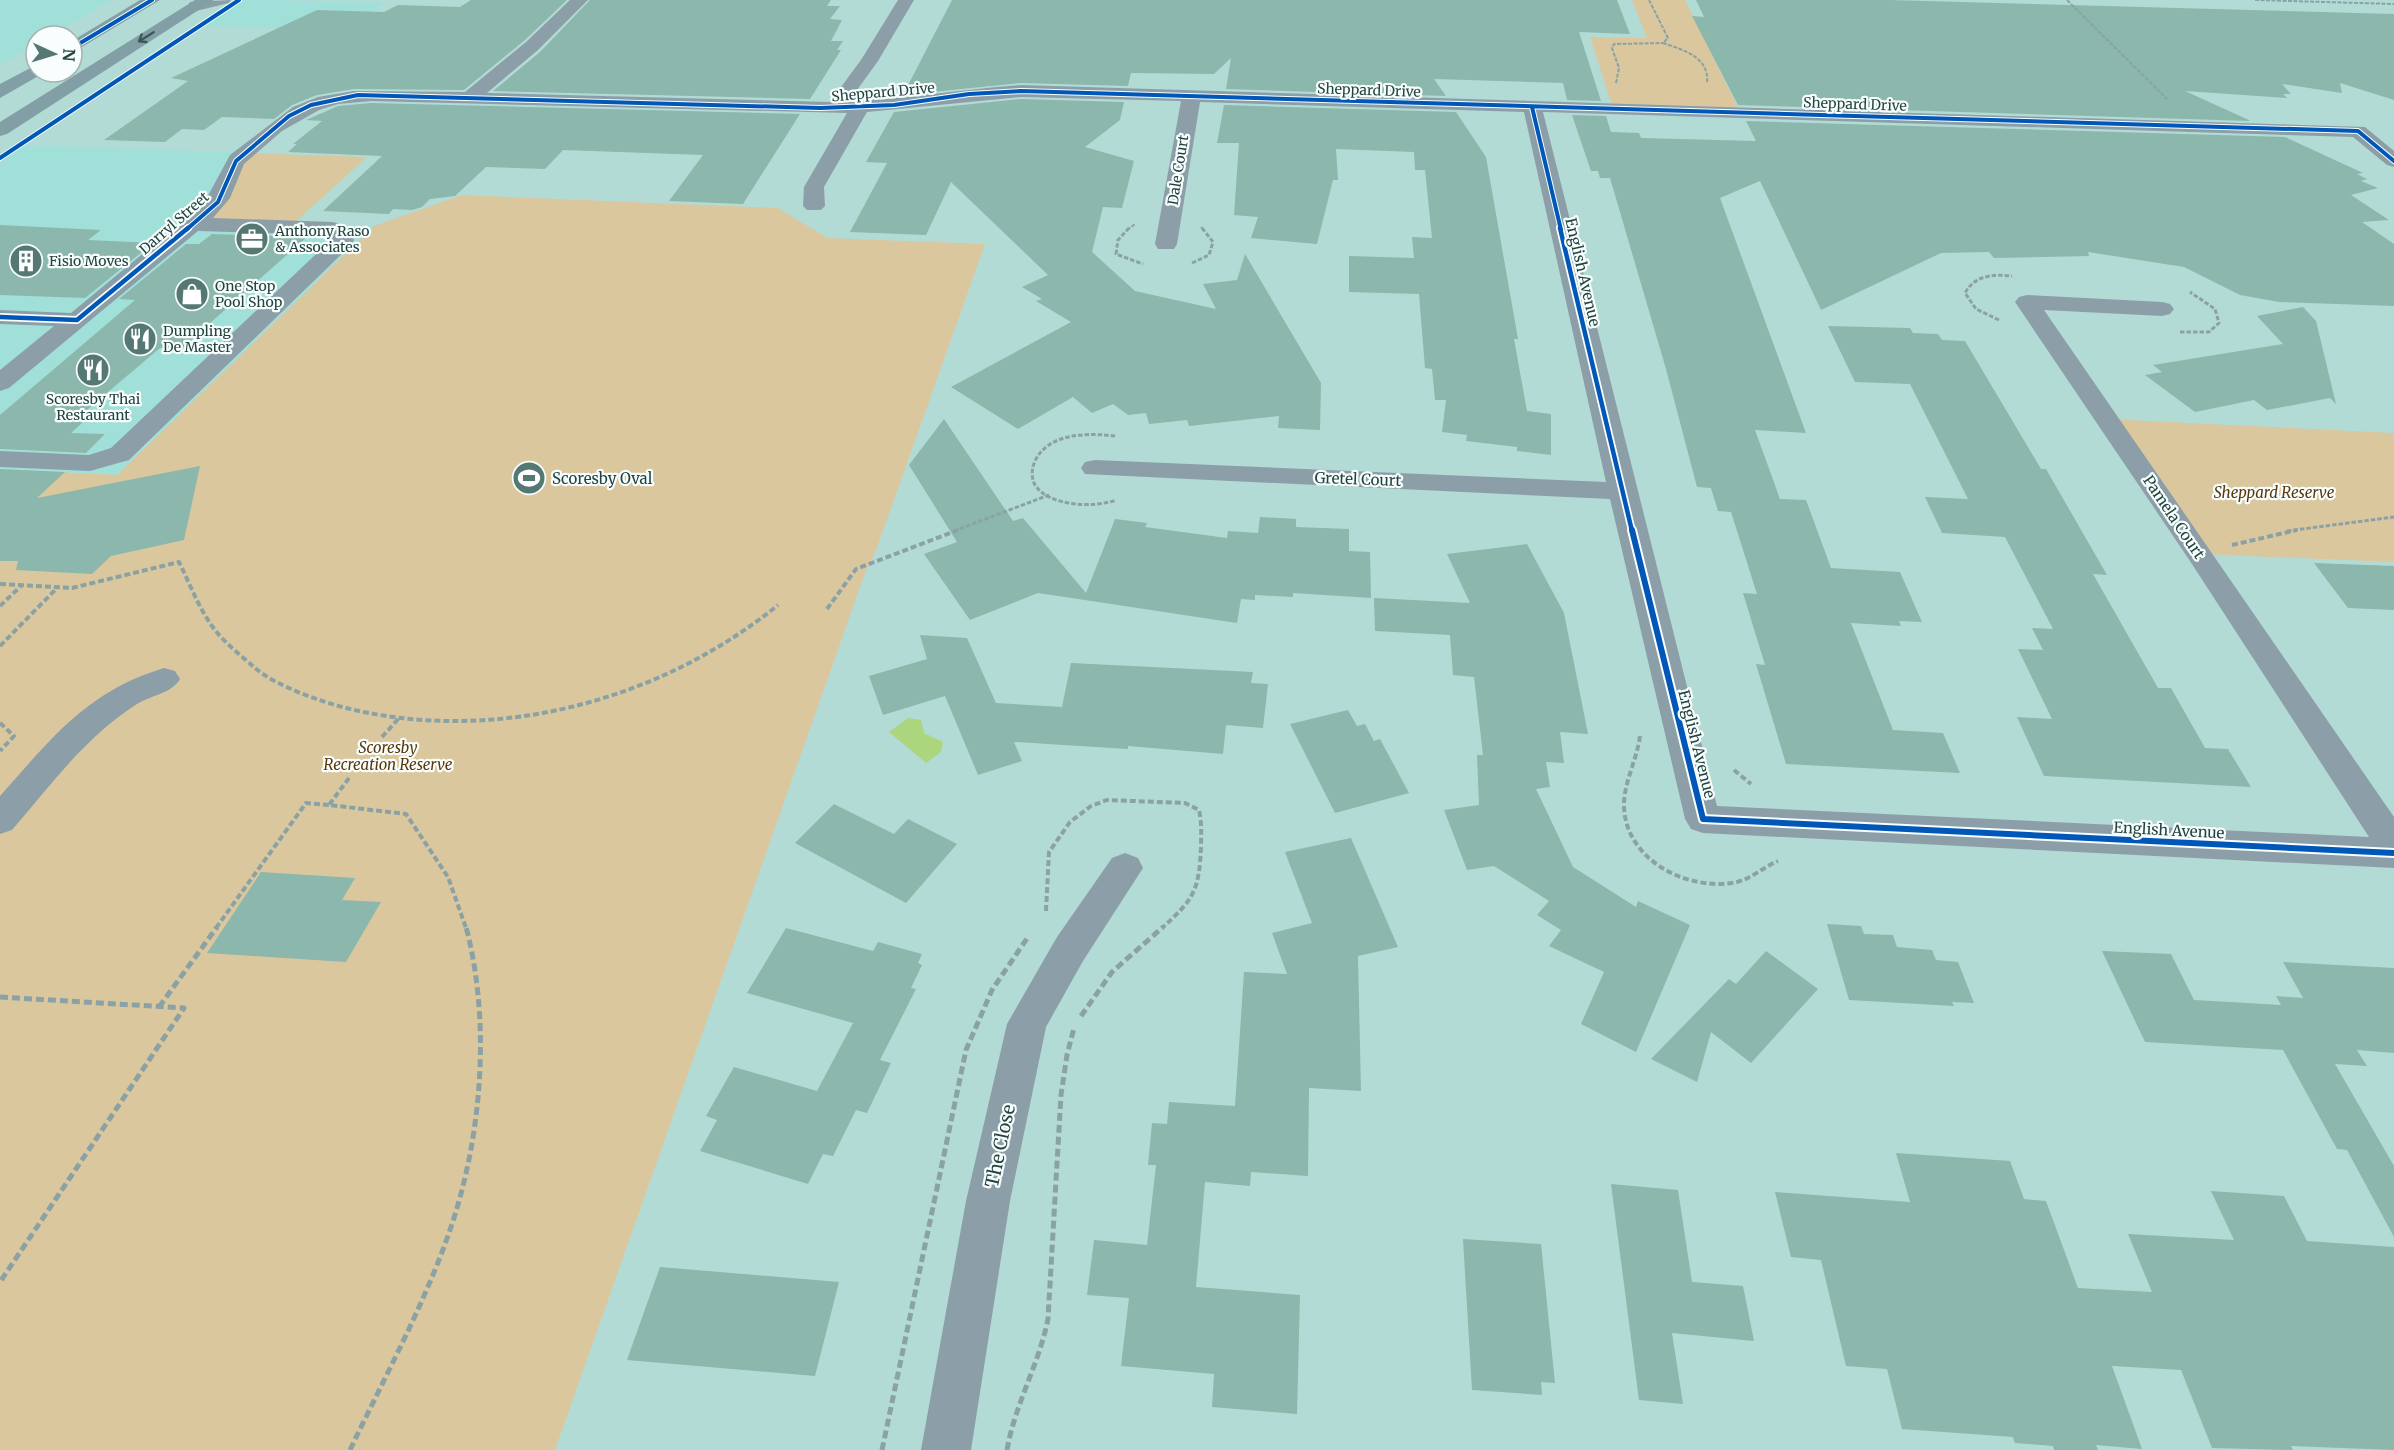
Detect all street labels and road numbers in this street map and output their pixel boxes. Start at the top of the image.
street label: Sheppard Drive [831,79,935,105]
street label: Sheppard Drive [1317,79,1421,101]
street label: Sheppard Drive [1803,93,1907,115]
street label: Dale Court [1164,133,1193,206]
street label: Darryl Street [135,187,213,258]
street label: English Avenue [1561,216,1605,328]
street label: Gretel Court [1314,468,1402,490]
street label: Pamela Court [2139,472,2209,562]
street label: English Avenue [1674,688,1720,800]
street label: English Avenue [2113,818,2225,842]
street label: The Close [980,1102,1020,1190]

